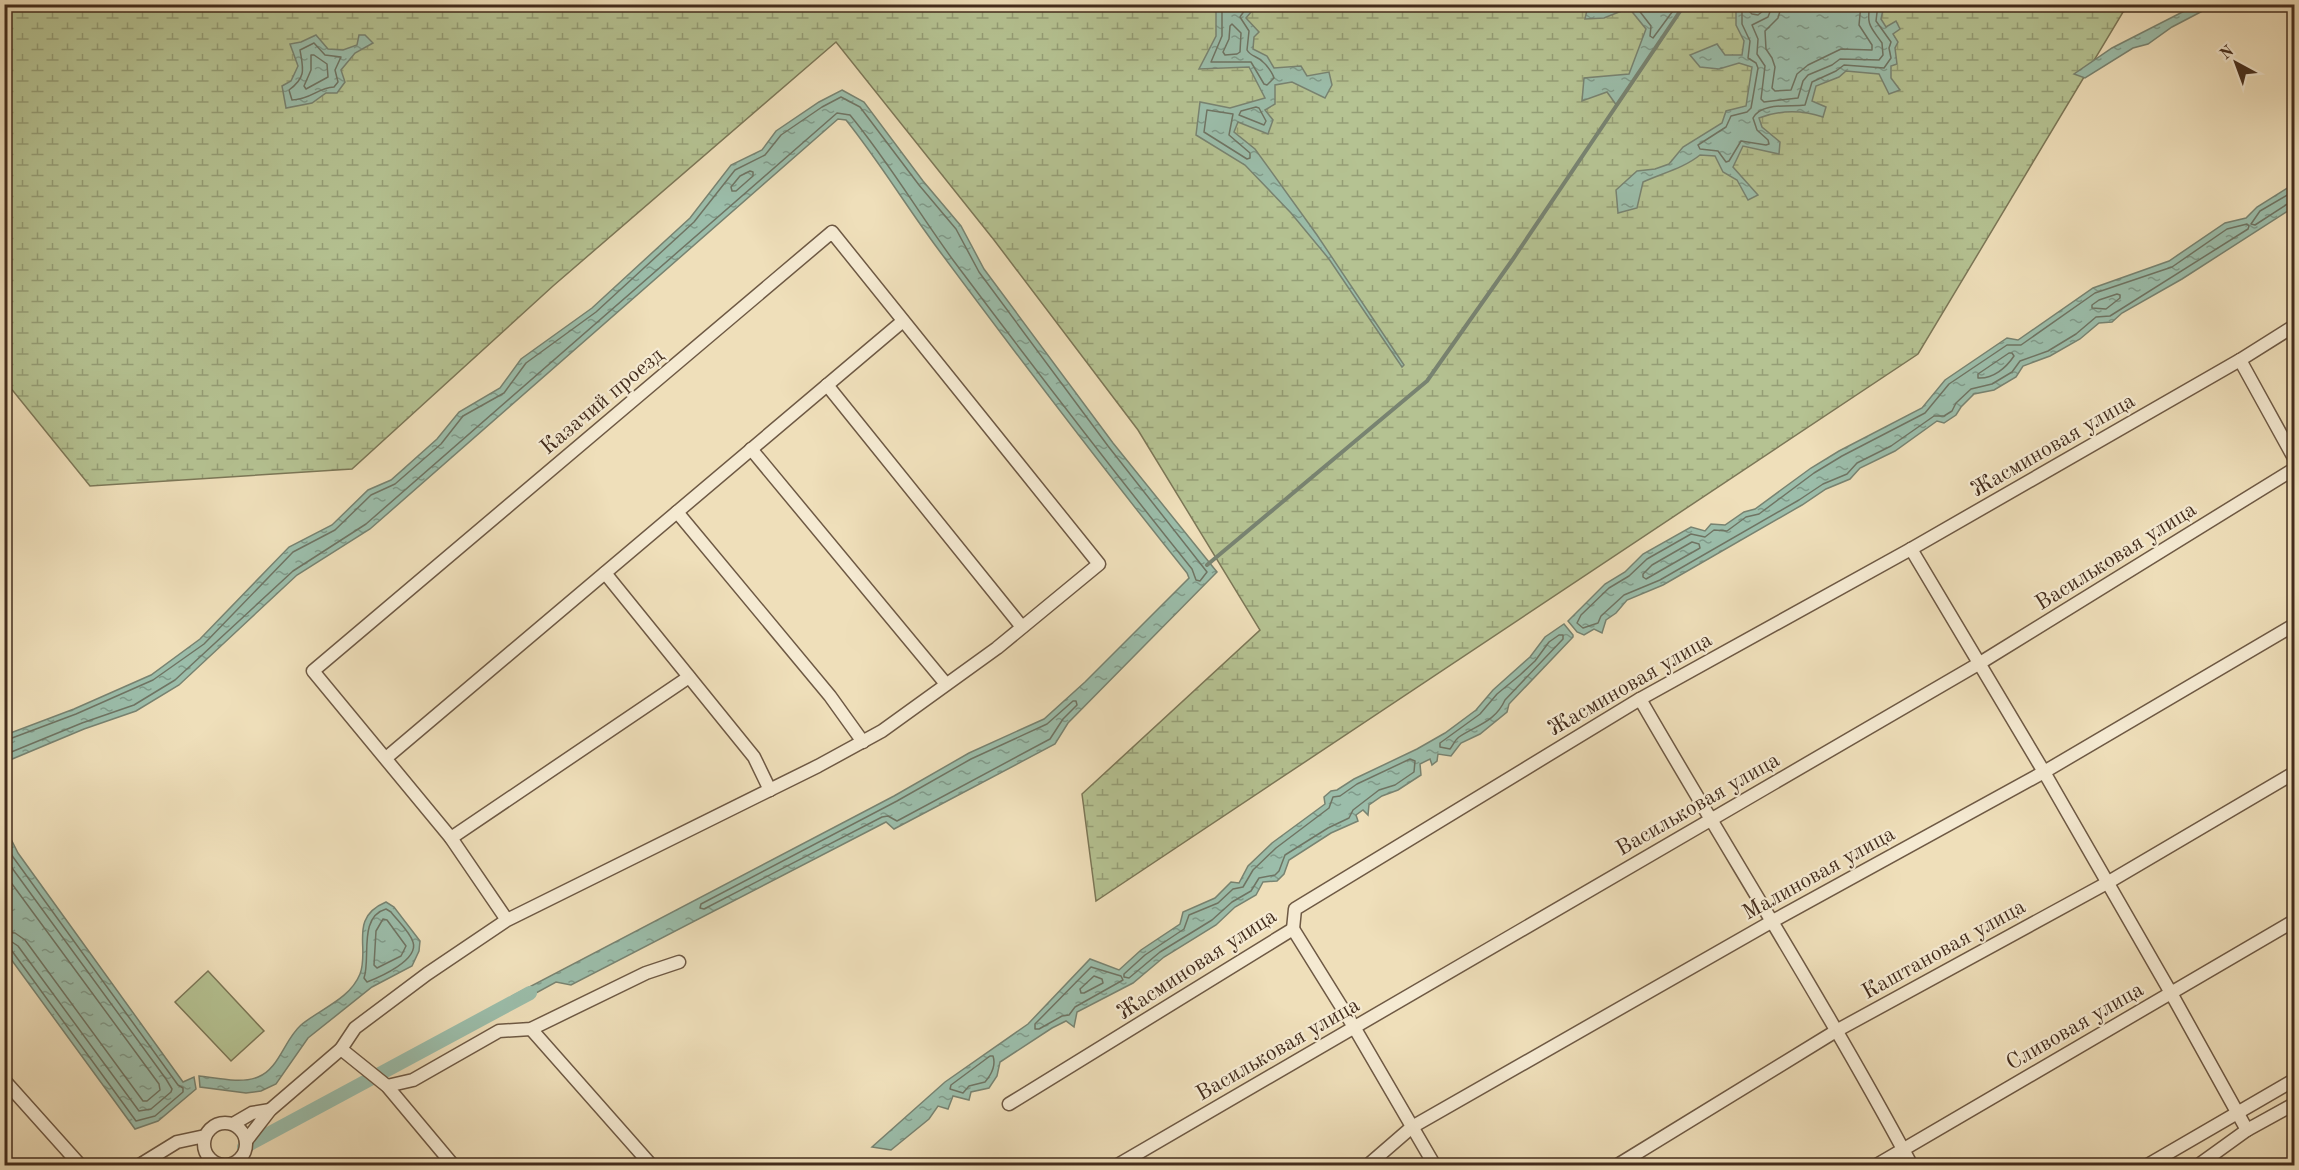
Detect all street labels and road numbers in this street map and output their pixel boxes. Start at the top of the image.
street label: Казачий проезд [537,344,668,459]
street label: Жасминовая улица [1967,390,2139,502]
street label: Васильковая улица [2032,498,2200,615]
street label: Жасминовая улица [1544,629,1716,741]
street label: Васильковая улица [1612,749,1784,860]
street label: Малиновая улица [1739,823,1899,925]
street label: Каштановая улица [1859,896,2030,1004]
street label: Жасминовая улица [1113,905,1281,1024]
street label: Сливовая улица [2003,979,2147,1075]
street label: Васильковая улица [1192,994,1364,1105]

